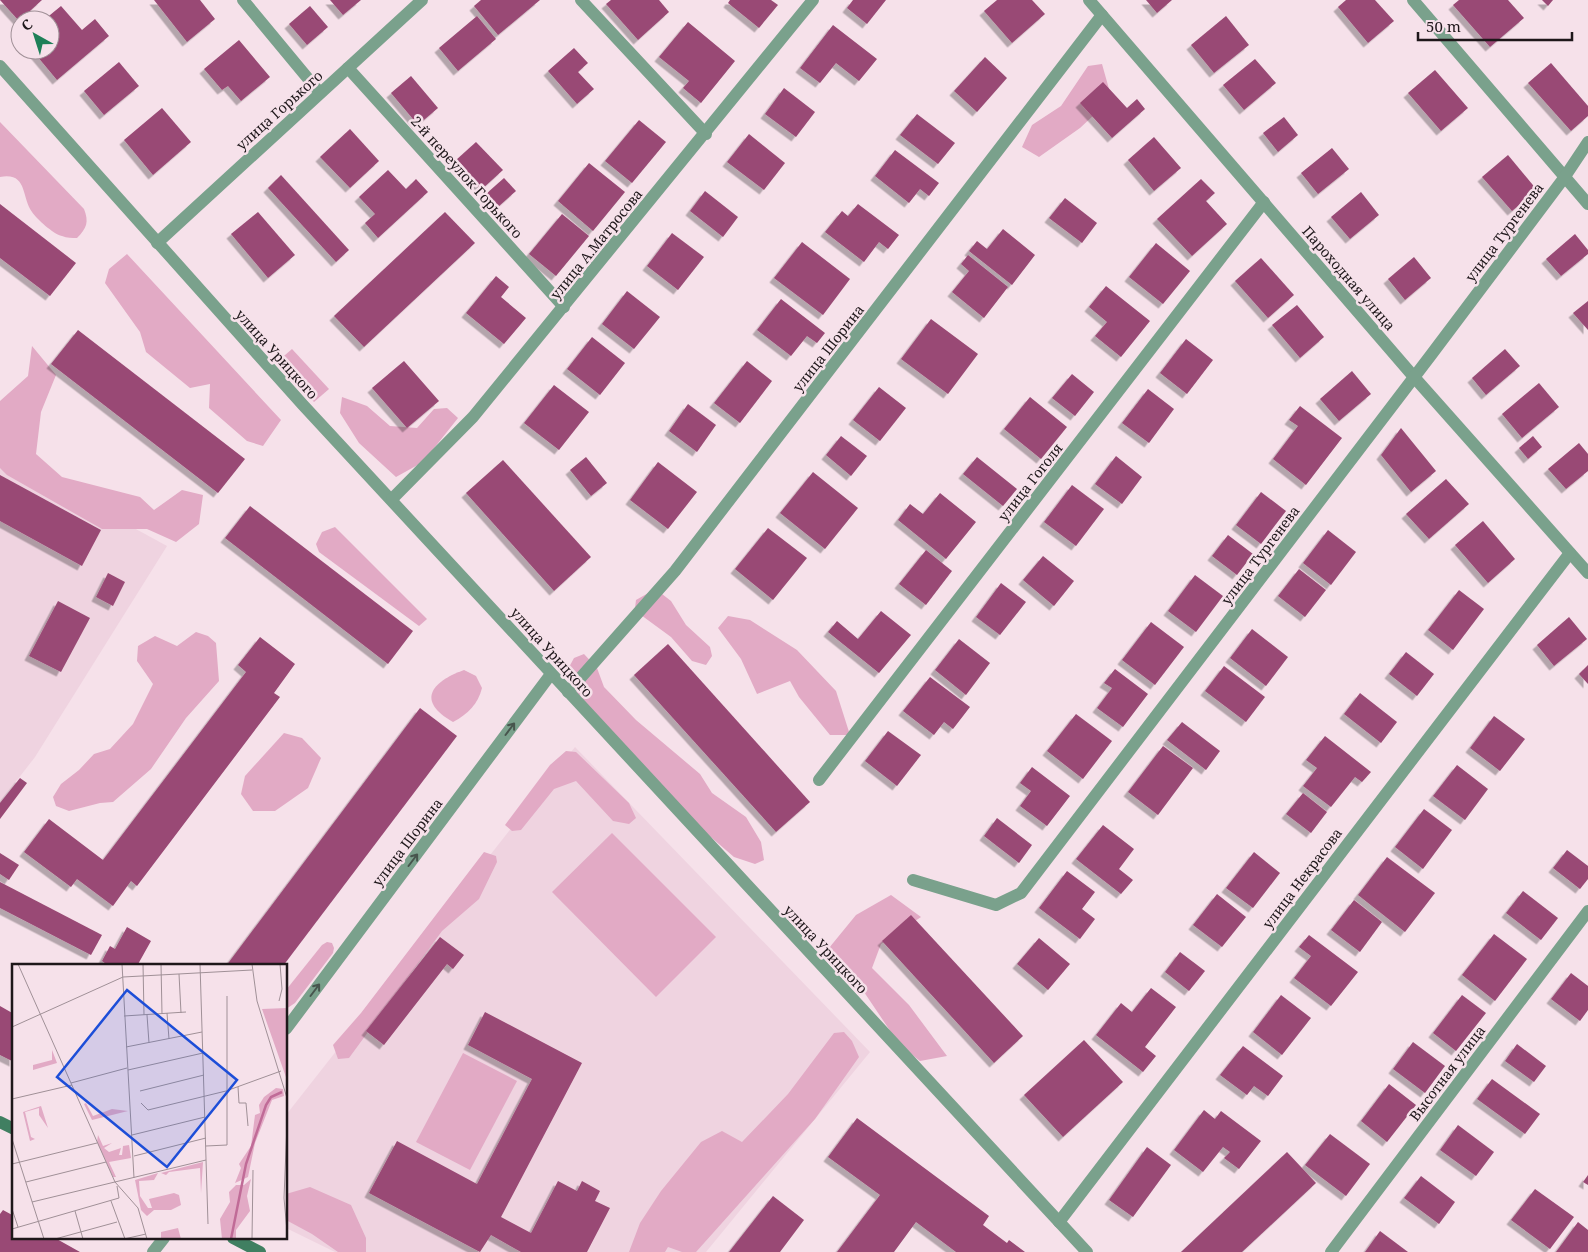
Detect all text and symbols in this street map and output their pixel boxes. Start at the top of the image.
north arrow [10,10,60,60]
scale bar [1418,10,1572,42]
text: С [17,14,36,35]
text: 50 m [1426,16,1461,36]
street label: улица Горького [232,66,326,154]
street label: 2-й переулок Горького [407,112,527,242]
street label: улица Тургенева [1461,179,1547,285]
street label: улица А.Матросова [546,185,646,303]
street label: Пароходная улица [1298,222,1400,334]
street label: улица Шорина [788,300,868,395]
street label: улица Урицкого [232,305,322,403]
street label: улица Гоголя [994,439,1066,525]
street label: улица Тургенева [1217,502,1303,608]
street label: улица Урицкого [507,603,597,701]
one-way arrow [505,722,515,736]
street label: улица Шорина [368,794,446,890]
street label: улица Некрасова [1258,824,1346,932]
one-way arrow [407,854,418,867]
street label: улица Урицкого [780,901,872,997]
inset map [12,964,288,1240]
one-way arrow [310,984,321,997]
street label: Высотная улица [1405,1021,1489,1125]

